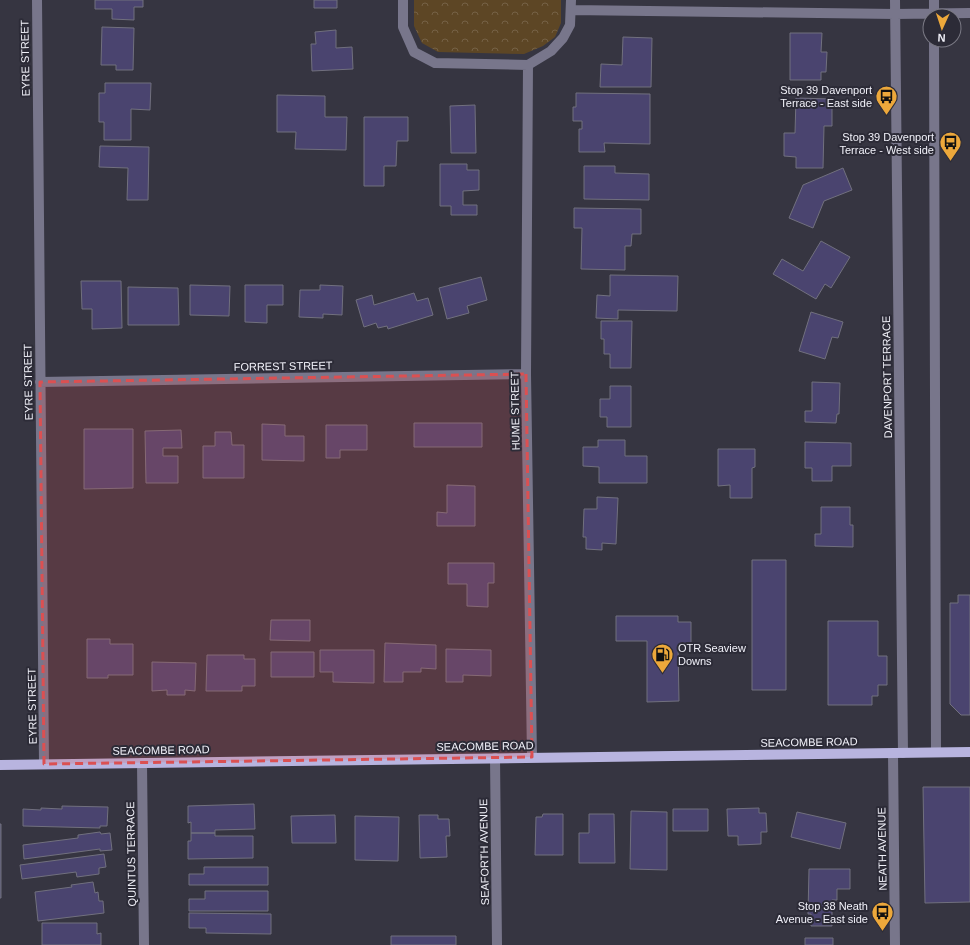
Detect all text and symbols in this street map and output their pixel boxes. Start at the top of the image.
north arrow [922,8,962,48]
street label: EYRE STREET [18,19,32,96]
text: N [937,32,946,44]
bus stop icon: Stop 39 Davenport Terrace - East side [874,83,900,116]
place label: Stop 39 Davenport Terrace - East side [780,84,872,109]
bus stop icon: Stop 39 Davenport Terrace - West side [937,130,963,163]
place label: Stop 39 Davenport Terrace - West side [839,131,934,156]
street label: DAVENPORT TERRACE [880,316,894,438]
street label: EYRE STREET [21,343,35,420]
street label: FORREST STREET [233,359,333,373]
street label: HUME STREET [508,371,522,451]
fuel station icon: OTR Seaview Downs [650,641,676,674]
place label: OTR Seaview Downs [678,642,746,667]
street label: EYRE STREET [25,667,39,744]
street label: SEACOMBE ROAD [760,735,858,749]
street label: SEACOMBE ROAD [436,739,534,753]
street label: SEACOMBE ROAD [112,743,210,757]
street label: SEAFORTH AVENUE [477,799,491,905]
street label: QUINTUS TERRACE [124,801,138,907]
street label: NEATH AVENUE [875,807,889,891]
bus stop icon: Stop 38 Neath Avenue - East side [870,899,896,932]
place label: Stop 38 Neath Avenue - East side [776,900,868,925]

